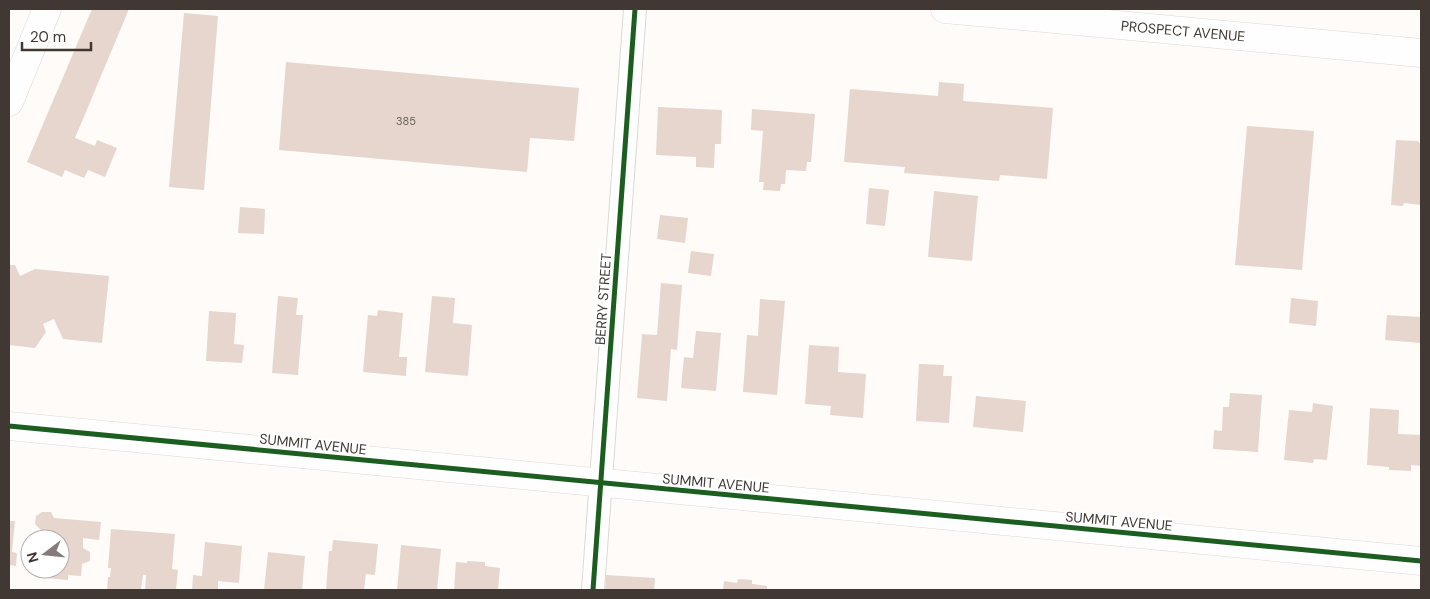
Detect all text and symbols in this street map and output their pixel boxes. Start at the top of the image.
street label: PROSPECT AVENUE [1120,17,1246,45]
scale bar [22,20,91,52]
text: 20 m [30,27,66,47]
house number: 385 [396,114,416,128]
street label: BERRY STREET [591,252,615,346]
street label: SUMMIT AVENUE [259,429,368,459]
street label: SUMMIT AVENUE [662,469,770,497]
street label: SUMMIT AVENUE [1065,507,1173,535]
north arrow [20,529,70,579]
text: N [22,550,43,565]

